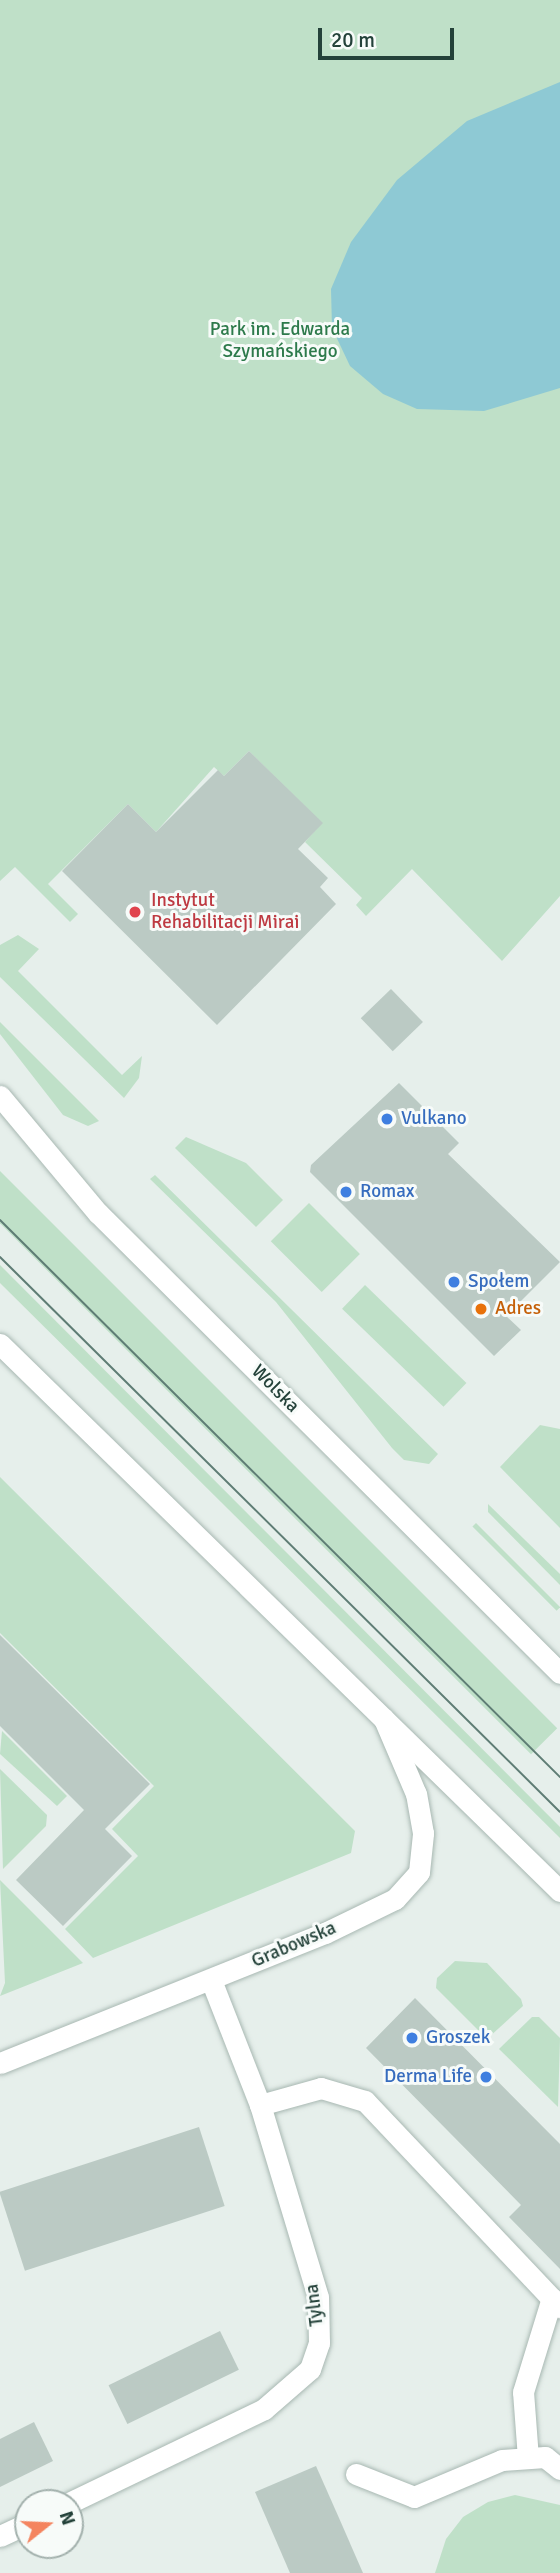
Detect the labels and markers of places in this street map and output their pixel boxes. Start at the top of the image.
place label: Instytut Rehabilitacji Mirai [151,890,299,934]
marker: Instytut Rehabilitacji Mirai [125,902,145,922]
place label: Vulkano [401,1108,467,1130]
marker: Vulkano [379,1111,395,1127]
place label: Romax [360,1181,415,1203]
marker: Romax [338,1184,354,1200]
place label: Społem [468,1271,530,1293]
marker: Społem [446,1274,462,1290]
place label: Adres [495,1298,541,1320]
marker: Adres [473,1301,489,1317]
place label: Groszek [426,2027,490,2049]
marker: Groszek [404,2030,420,2046]
place label: Derma Life [384,2066,472,2088]
marker: Derma Life [478,2069,494,2085]

